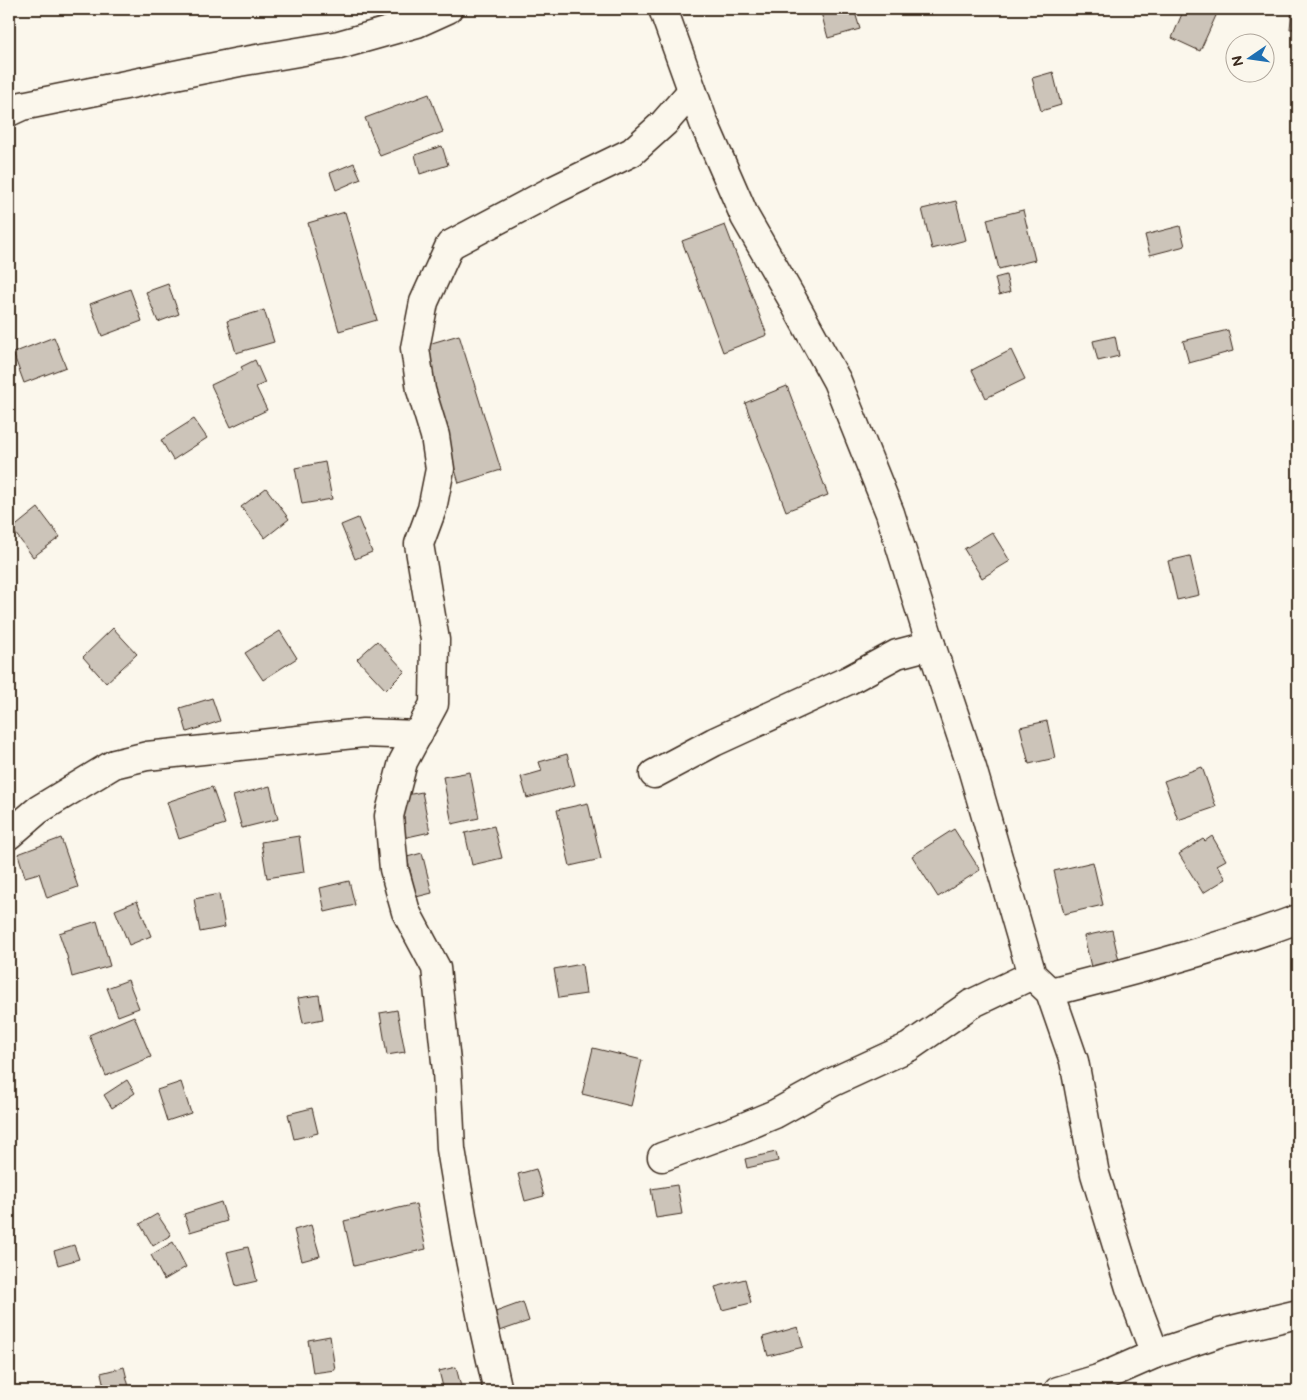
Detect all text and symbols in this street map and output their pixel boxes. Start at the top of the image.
north arrow [1224,32,1274,82]
text: N [1228,54,1247,68]

